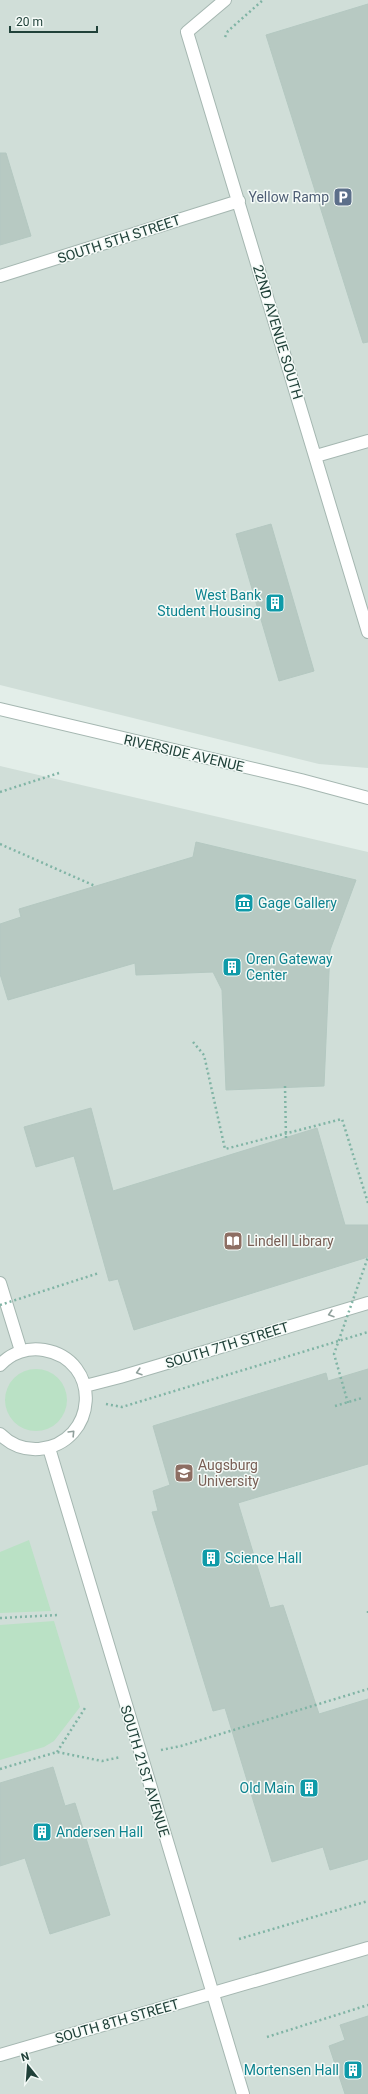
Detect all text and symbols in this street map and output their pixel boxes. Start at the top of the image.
scale bar [10,8,97,34]
text: 20 m [16,15,43,29]
parking icon: Yellow Ramp [332,186,354,208]
place label: Yellow Ramp [248,189,329,205]
street label: SOUTH 5TH STREET [56,211,183,266]
street label: 22ND AVENUE SOUTH [250,263,306,401]
place label: West Bank Student Housing [157,587,262,619]
building icon: West Bank Student Housing [264,592,286,614]
street label: RIVERSIDE AVENUE [122,731,246,775]
museum icon: Gage Gallery [233,892,255,914]
place label: Gage Gallery [258,895,337,911]
place label: Oren Gateway Center [246,951,333,983]
building icon: Oren Gateway Center [221,956,243,978]
library icon: Lindell Library [222,1230,244,1252]
place label: Lindell Library [247,1233,334,1249]
one-way arrow [327,1309,334,1318]
street label: SOUTH 7TH STREET [163,1318,291,1371]
one-way arrow [136,1367,143,1376]
one-way arrow [67,1430,75,1438]
place label: Augsburg University [198,1457,259,1489]
school or university icon: Augsburg University [173,1462,195,1484]
building icon: Science Hall [200,1547,222,1569]
place label: Science Hall [225,1550,302,1566]
street label: SOUTH 21ST AVENUE [117,1703,173,1839]
building icon: Old Main [298,1777,320,1799]
place label: Old Main [240,1780,295,1796]
building icon: Andersen Hall [31,1821,53,1843]
place label: Andersen Hall [56,1824,143,1840]
street label: SOUTH 8TH STREET [53,1995,181,2046]
north arrow [8,2046,48,2086]
text: N [20,2049,31,2064]
building icon: Mortensen Hall [342,2059,364,2081]
place label: Mortensen Hall [244,2062,339,2078]

